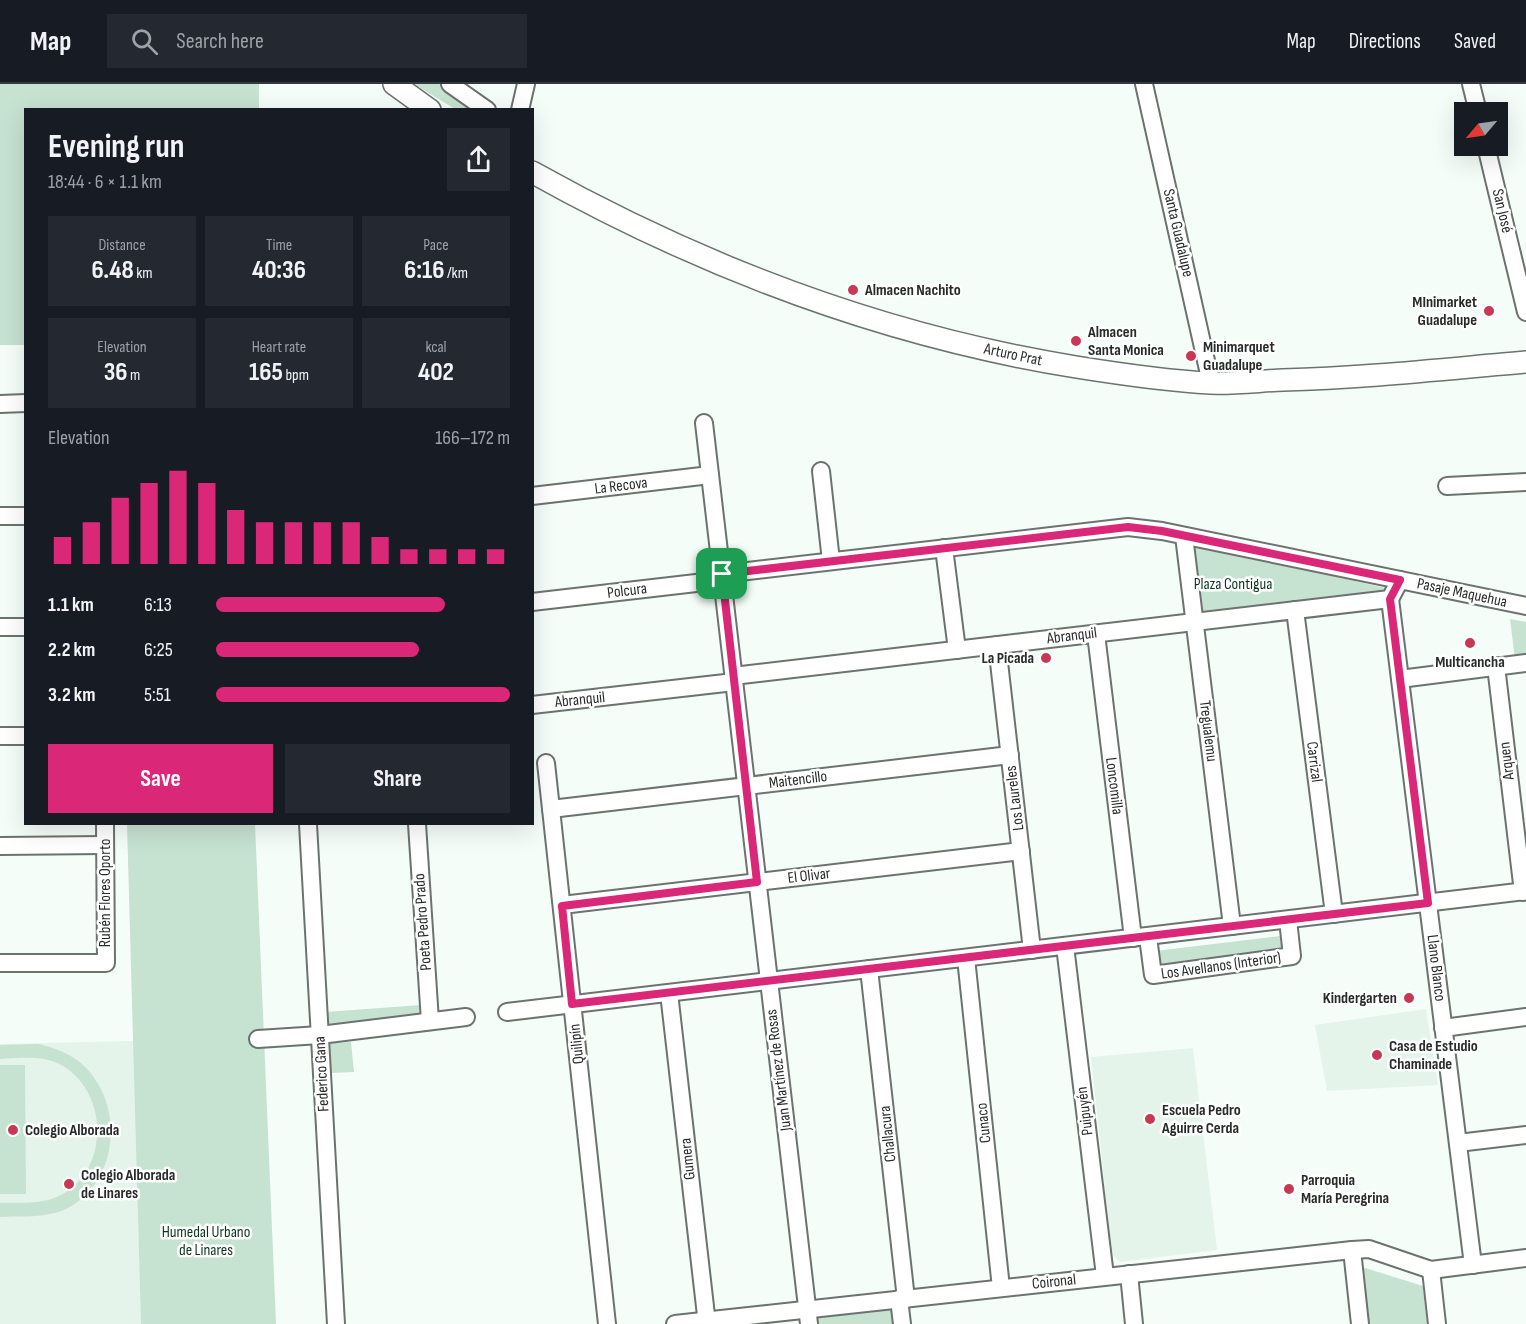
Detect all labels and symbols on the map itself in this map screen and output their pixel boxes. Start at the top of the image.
north arrow [1454,102,1508,156]
street label: Santa Guadalupe [1159,187,1197,279]
street label: San José [1488,187,1516,235]
place label: Almacen Nachito [864,281,961,300]
marker: Almacen Nachito [846,283,860,297]
place label: MInimarket Guadalupe [1412,293,1477,330]
marker: MInimarket Guadalupe [1482,304,1496,318]
place label: Almacen Santa Monica [1087,323,1164,360]
marker: Almacen Santa Monica [1069,334,1083,348]
place label: Minimarquet Guadalupe [1203,338,1275,375]
street label: Arturo Prat [981,339,1044,370]
marker: Minimarquet Guadalupe [1184,349,1198,363]
street label: La Recova [593,473,649,499]
pin [696,548,747,599]
street label: Pasaje Maquehua [1415,574,1509,612]
park label: Plaza Contigua [1194,575,1272,594]
street label: Polcura [606,579,648,603]
street label: Abranquil [1045,624,1098,649]
marker: Multicancha [1463,636,1477,650]
place label: La Picada [981,649,1034,668]
marker: La Picada [1039,651,1053,665]
place label: Multicancha [1435,653,1505,672]
street label: Abranquil [553,688,606,712]
street label: Tregualemu [1195,699,1221,763]
street label: Carrizal [1302,741,1326,783]
street label: Arquen [1495,741,1519,782]
street label: Loncomilla [1101,756,1127,816]
street label: Los Laureles [1002,764,1028,832]
street label: Maitencillo [768,767,828,793]
street label: Rubén Flores Oporto [96,839,115,947]
street label: El Olivar [787,864,832,888]
street label: Poeta Pedro Prado [410,873,436,971]
street label: Llano Blanco [1422,934,1450,1002]
street label: Los Avellanos (Interior) [1160,948,1282,984]
place label: Kindergarten [1323,989,1397,1008]
marker: Kindergarten [1402,991,1416,1005]
street label: Juan Martínez de Rosas [762,1008,796,1133]
street label: Quilipín [565,1023,589,1065]
street label: Federico Gana [311,1036,333,1112]
place label: Casa de Estudio Chaminade [1389,1037,1478,1074]
marker: Casa de Estudio Chaminade [1370,1048,1384,1062]
street label: Puipuyén [1073,1085,1097,1137]
place label: Escuela Pedro Aguirre Cerda [1161,1101,1241,1138]
street label: Cunaco [972,1102,996,1144]
street label: Challacura [876,1105,900,1163]
marker: Escuela Pedro Aguirre Cerda [1143,1112,1157,1126]
place label: Colegio Alborada [25,1121,119,1140]
marker: Colegio Alborada [6,1123,20,1137]
street label: Gumera [676,1137,700,1181]
place label: Colegio Alborada de Linares [81,1166,175,1203]
place label: Parroquia María Peregrina [1301,1171,1389,1208]
marker: Colegio Alborada de Linares [62,1177,76,1191]
marker: Parroquia María Peregrina [1282,1182,1296,1196]
park label: Humedal Urbano de Linares [162,1223,250,1260]
street label: Coironal [1031,1270,1077,1294]

